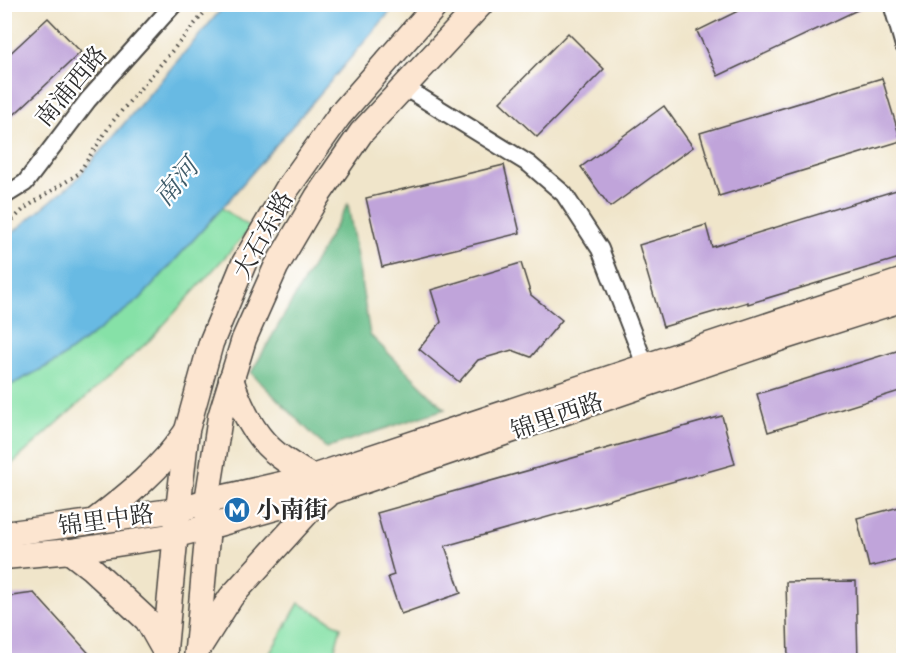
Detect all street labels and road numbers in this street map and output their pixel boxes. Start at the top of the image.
street label: 南浦西路 [29,40,113,132]
street label: 大石东路 [227,186,299,284]
street label: 锦里西路 [507,386,607,446]
street label: 锦里中路 [56,498,156,542]

